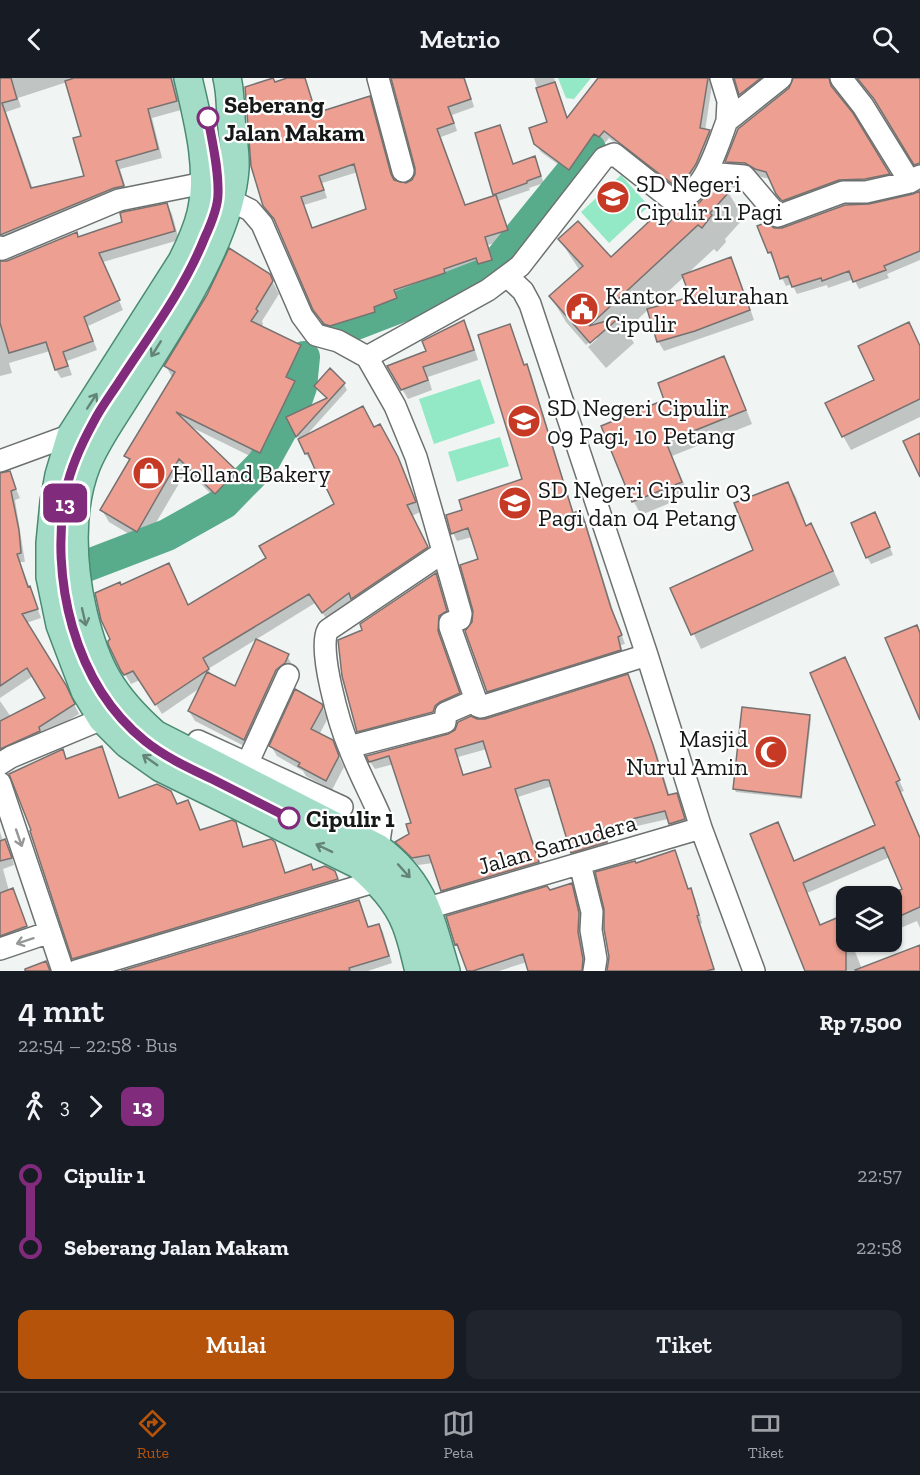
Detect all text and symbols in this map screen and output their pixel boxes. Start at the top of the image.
icon: back [18,23,51,56]
text: Metrio [420,23,500,55]
icon: search [869,23,902,56]
place label: Seberang Jalan Makam [224,90,365,147]
marker: Seberang Jalan Makam [197,107,219,129]
place label: SD Negeri Cipulir 11 Pagi [636,169,782,226]
school or university icon: SD Negeri Cipulir 11 Pagi [595,179,631,215]
place label: Kantor Kelurahan Cipulir [605,281,789,338]
public building icon: Kantor Kelurahan Cipulir [564,291,600,327]
one-way arrow [150,340,162,357]
one-way arrow [86,393,98,410]
place label: SD Negeri Cipulir 09 Pagi, 10 Petang [547,393,735,450]
school or university icon: SD Negeri Cipulir 09 Pagi, 10 Petang [506,403,542,439]
shop icon: Holland Bakery [131,455,167,491]
place label: Holland Bakery [172,459,331,488]
place label: SD Negeri Cipulir 03 Pagi dan 04 Petang [538,475,751,532]
line badge: 13 [38,484,92,522]
school or university icon: SD Negeri Cipulir 03 Pagi dan 04 Petang [497,485,533,521]
text: 13 [55,491,75,516]
one-way arrow [79,606,90,626]
place label: Masjid Nurul Amin [626,724,748,781]
mosque icon: Masjid Nurul Amin [753,734,789,770]
one-way arrow [142,754,159,766]
place label: Cipulir 1 [306,804,395,833]
marker: Cipulir 1 [278,807,300,829]
street label: Jalan Samudera [474,807,640,881]
one-way arrow [14,829,25,847]
one-way arrow [315,842,333,854]
one-way arrow [397,864,411,879]
map controls [836,886,902,952]
button: layers [836,886,902,952]
one-way arrow [16,936,35,947]
text: 4 mnt [18,991,104,1030]
text: Rp 7,500 [819,1009,902,1036]
text: 22:54 – 22:58 · Bus [18,1033,177,1057]
icon: walk [18,1090,51,1123]
icon: forward [79,1090,112,1123]
text: 3 [60,1094,70,1118]
text: 13 [133,1094,152,1119]
text: Cipulir 1 [64,1162,145,1189]
text: 22:57 [857,1163,902,1187]
text: Seberang Jalan Makam [64,1234,289,1261]
text: 22:58 [856,1235,902,1259]
button: Mulai [18,1310,454,1379]
button: Tiket [466,1310,902,1379]
tab: Rute [136,1407,169,1462]
tab: Peta [442,1407,475,1462]
tab: Tiket [748,1407,784,1462]

